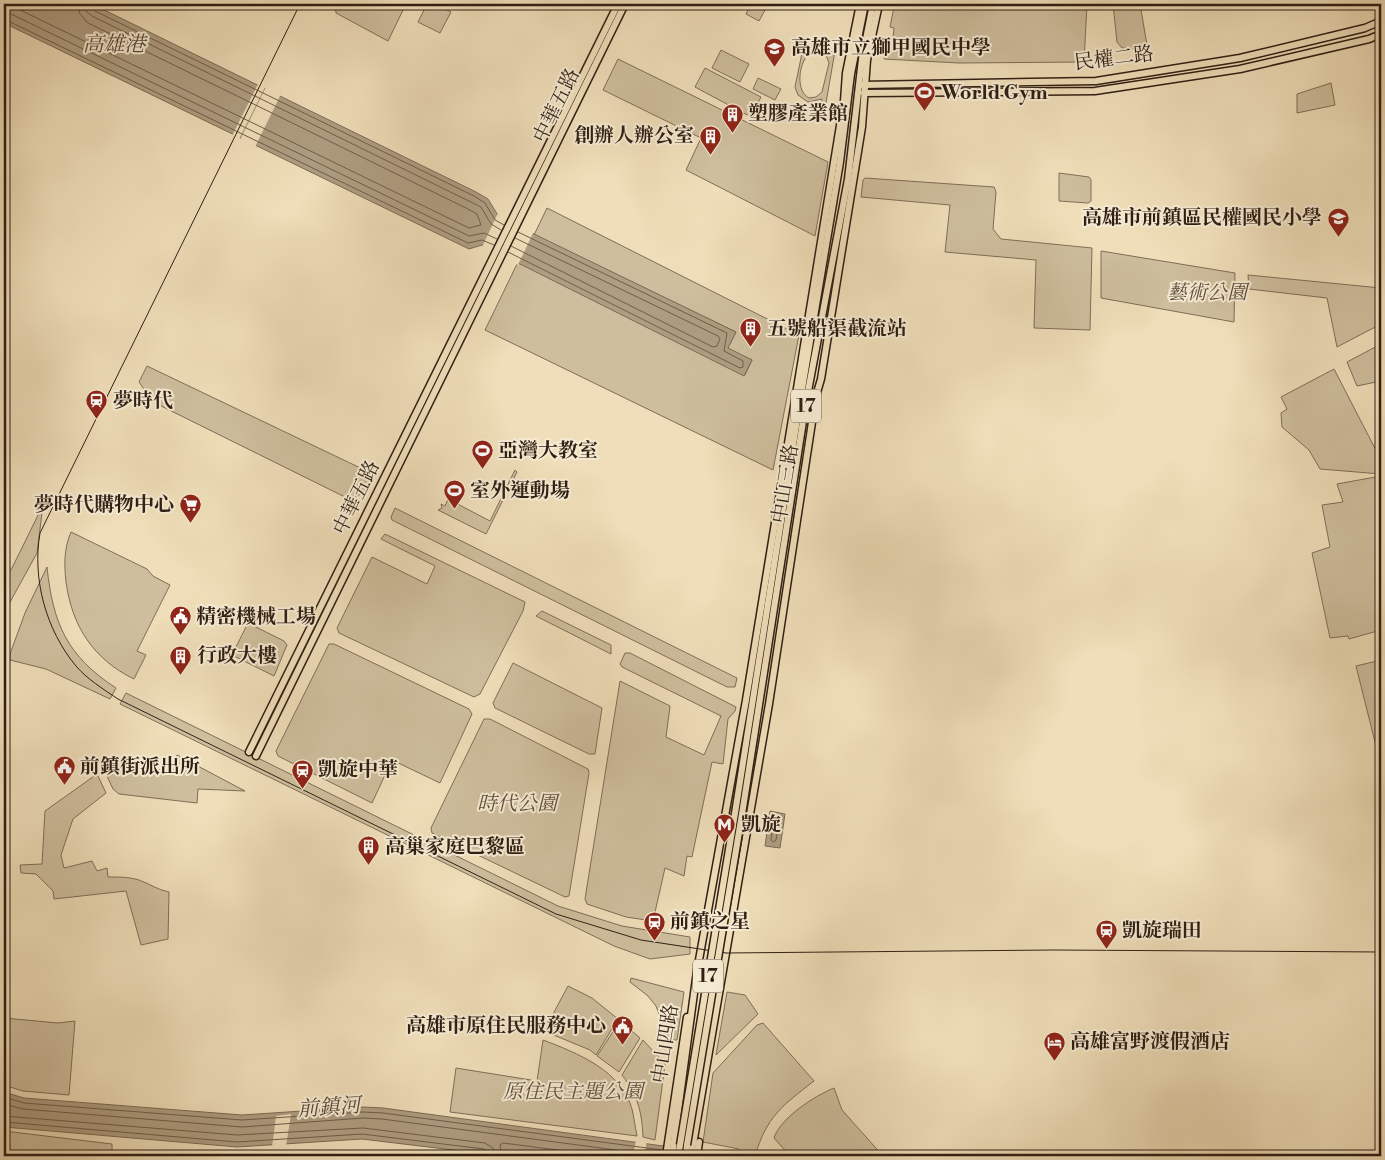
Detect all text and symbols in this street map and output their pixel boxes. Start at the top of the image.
water label: 高雄港 [83,32,148,58]
school or university icon: 高雄市立獅甲國民中學 [763,36,787,67]
place label: 高雄市立獅甲國民中學 [791,36,991,61]
street label: 民權二路 [1073,42,1155,76]
street label: 中華五路 [528,65,586,147]
sports icon: World Gym [913,81,937,112]
place label: World Gym [940,81,1048,106]
building icon: 塑膠產業館 [720,102,744,133]
place label: 塑膠產業館 [748,102,848,127]
place label: 創辦人辦公室 [574,124,694,149]
building icon: 創辦人辦公室 [698,124,722,155]
place label: 高雄市前鎮區民權國民小學 [1082,206,1322,231]
school or university icon: 高雄市前鎮區民權國民小學 [1326,206,1350,237]
park label: 藝術公園 [1167,281,1250,306]
building icon: 五號船渠截流站 [739,317,763,348]
place label: 五號船渠截流站 [767,317,907,342]
station icon: 夢時代 [85,389,109,420]
place label: 夢時代 [113,389,173,414]
road number: 17 [791,390,821,422]
sports icon: 亞灣大教室 [470,439,494,470]
place label: 亞灣大教室 [498,439,598,464]
street label: 中山三路 [767,443,805,525]
street label: 中華五路 [328,457,386,539]
sports icon: 室外運動場 [442,479,466,510]
place label: 室外運動場 [470,479,570,504]
place label: 夢時代購物中心 [34,493,174,518]
supermarket icon: 夢時代購物中心 [178,493,202,524]
public building icon: 精密機械工場 [168,605,192,636]
place label: 精密機械工場 [196,605,316,630]
building icon: 行政大樓 [169,644,193,675]
place label: 行政大樓 [197,644,277,669]
public building icon: 前鎮街派出所 [52,755,76,786]
place label: 前鎮街派出所 [80,755,200,780]
station icon: 凱旋中華 [290,758,314,789]
place label: 凱旋中華 [318,758,398,783]
park label: 時代公園 [477,792,560,817]
metro station icon: 凱旋 [713,813,737,844]
place label: 凱旋 [741,813,781,838]
building icon: 高巢家庭巴黎區 [357,835,381,866]
place label: 高巢家庭巴黎區 [385,835,525,860]
station icon: 前鎮之星 [642,910,666,941]
place label: 前鎮之星 [670,910,750,935]
station icon: 凱旋瑞田 [1094,919,1118,950]
place label: 凱旋瑞田 [1122,919,1202,944]
road number: 17 [693,959,723,992]
street label: 中山四路 [647,1003,685,1085]
place label: 高雄市原住民服務中心 [406,1014,606,1039]
public building icon: 高雄市原住民服務中心 [610,1014,634,1045]
hotel icon: 高雄富野渡假酒店 [1042,1030,1066,1061]
place label: 高雄富野渡假酒店 [1070,1030,1230,1055]
park label: 原住民主題公園 [503,1080,646,1105]
water label: 前鎮河 [297,1093,365,1123]

